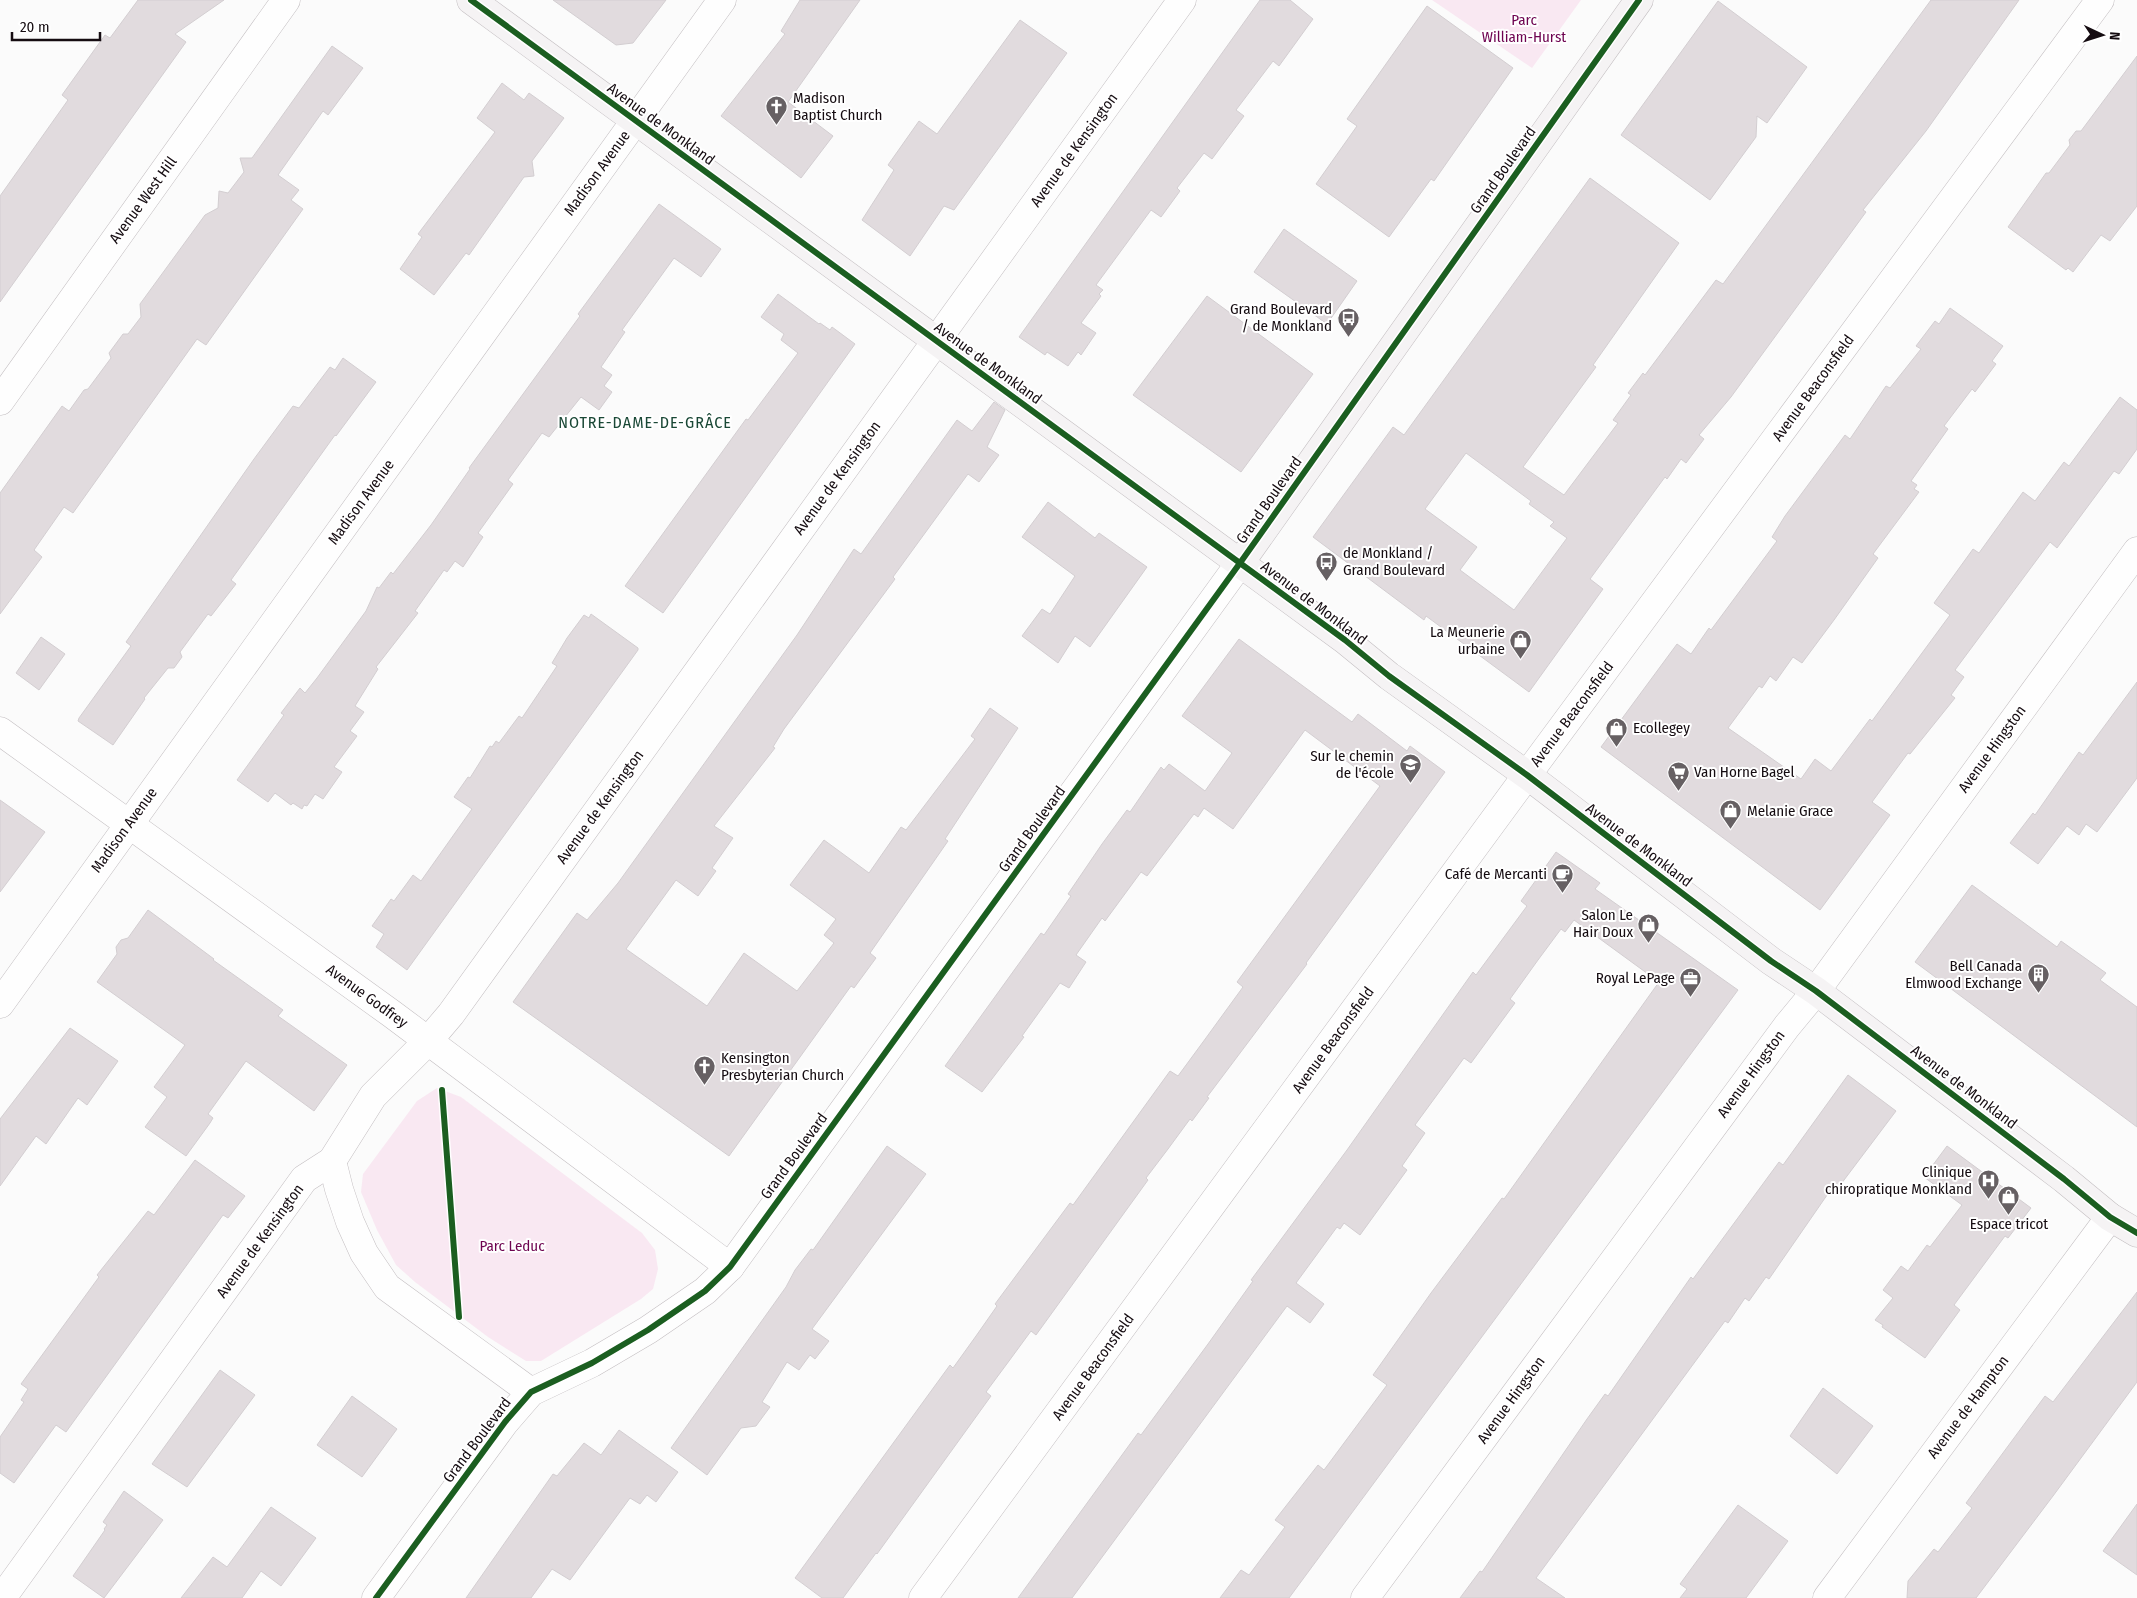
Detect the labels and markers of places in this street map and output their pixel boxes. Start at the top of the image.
place label: Madison Baptist Church [793,89,882,124]
church icon: Madison Baptist Church [765,95,789,126]
place label: Grand Boulevard / de Monkland [1230,300,1332,335]
bus stop icon: Grand Boulevard / de Monkland [1336,306,1360,337]
place label: de Monkland / Grand Boulevard [1343,544,1445,579]
bus stop icon: de Monkland / Grand Boulevard [1315,550,1339,581]
place label: La Meunerie urbaine [1430,623,1505,658]
shop icon: La Meunerie urbaine [1509,629,1533,660]
shop icon: Ecollegey [1605,716,1629,747]
place label: Ecollegey [1633,719,1690,737]
place label: Sur le chemin de l'école [1310,747,1394,782]
school or university icon: Sur le chemin de l'école [1398,753,1422,784]
supermarket icon: Van Horne Bagel [1666,760,1690,791]
place label: Van Horne Bagel [1694,763,1794,781]
shop icon: Melanie Grace [1719,799,1743,830]
place label: Melanie Grace [1747,802,1833,820]
cafe icon: Café de Mercanti [1551,862,1575,893]
place label: Café de Mercanti [1445,865,1547,883]
place label: Salon Le Hair Doux [1573,906,1633,941]
shop icon: Salon Le Hair Doux [1637,912,1661,943]
place label: Bell Canada Elmwood Exchange [1905,957,2022,992]
building icon: Bell Canada Elmwood Exchange [2026,963,2050,994]
office icon: Royal LePage [1679,966,1703,997]
place label: Royal LePage [1596,969,1675,987]
place label: Kensington Presbyterian Church [721,1049,844,1084]
church icon: Kensington Presbyterian Church [693,1055,717,1086]
place label: Clinique chiropratique Monkland [1825,1163,1972,1198]
hospital icon: Clinique chiropratique Monkland [1976,1169,2000,1200]
shop icon: Espace tricot [1997,1184,2021,1215]
place label: Espace tricot [1970,1215,2048,1233]

